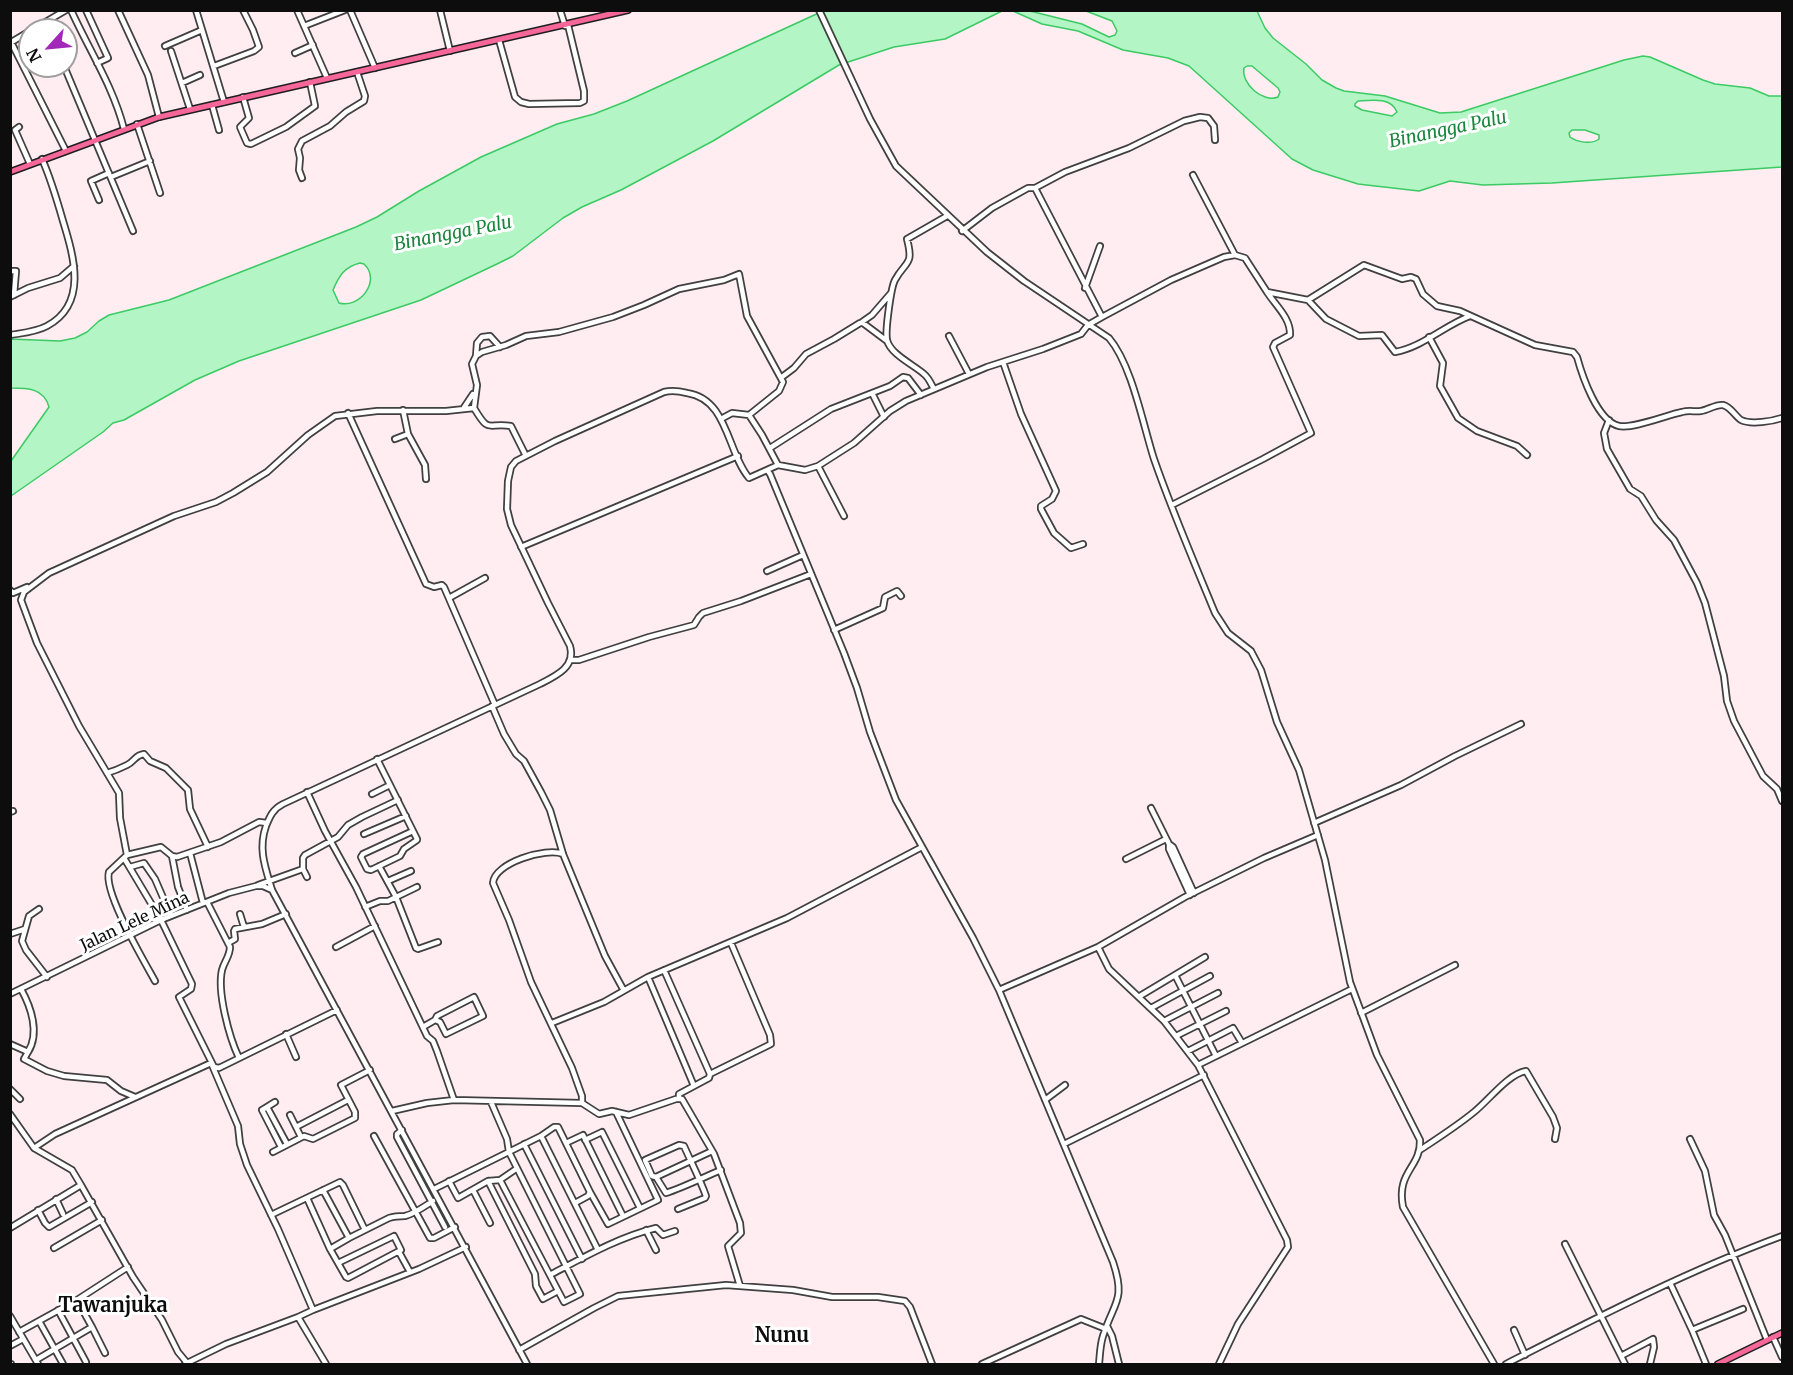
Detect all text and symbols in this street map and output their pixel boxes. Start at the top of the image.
north arrow [18,18,78,78]
text: N [22,45,46,65]
water label: Binangga Palu [1387,107,1509,153]
water label: Binangga Palu [392,212,514,256]
street label: Jalan Lele Mina [78,888,192,956]
district label: Tawanjuka [58,1294,168,1318]
district label: Nunu [755,1324,809,1348]

